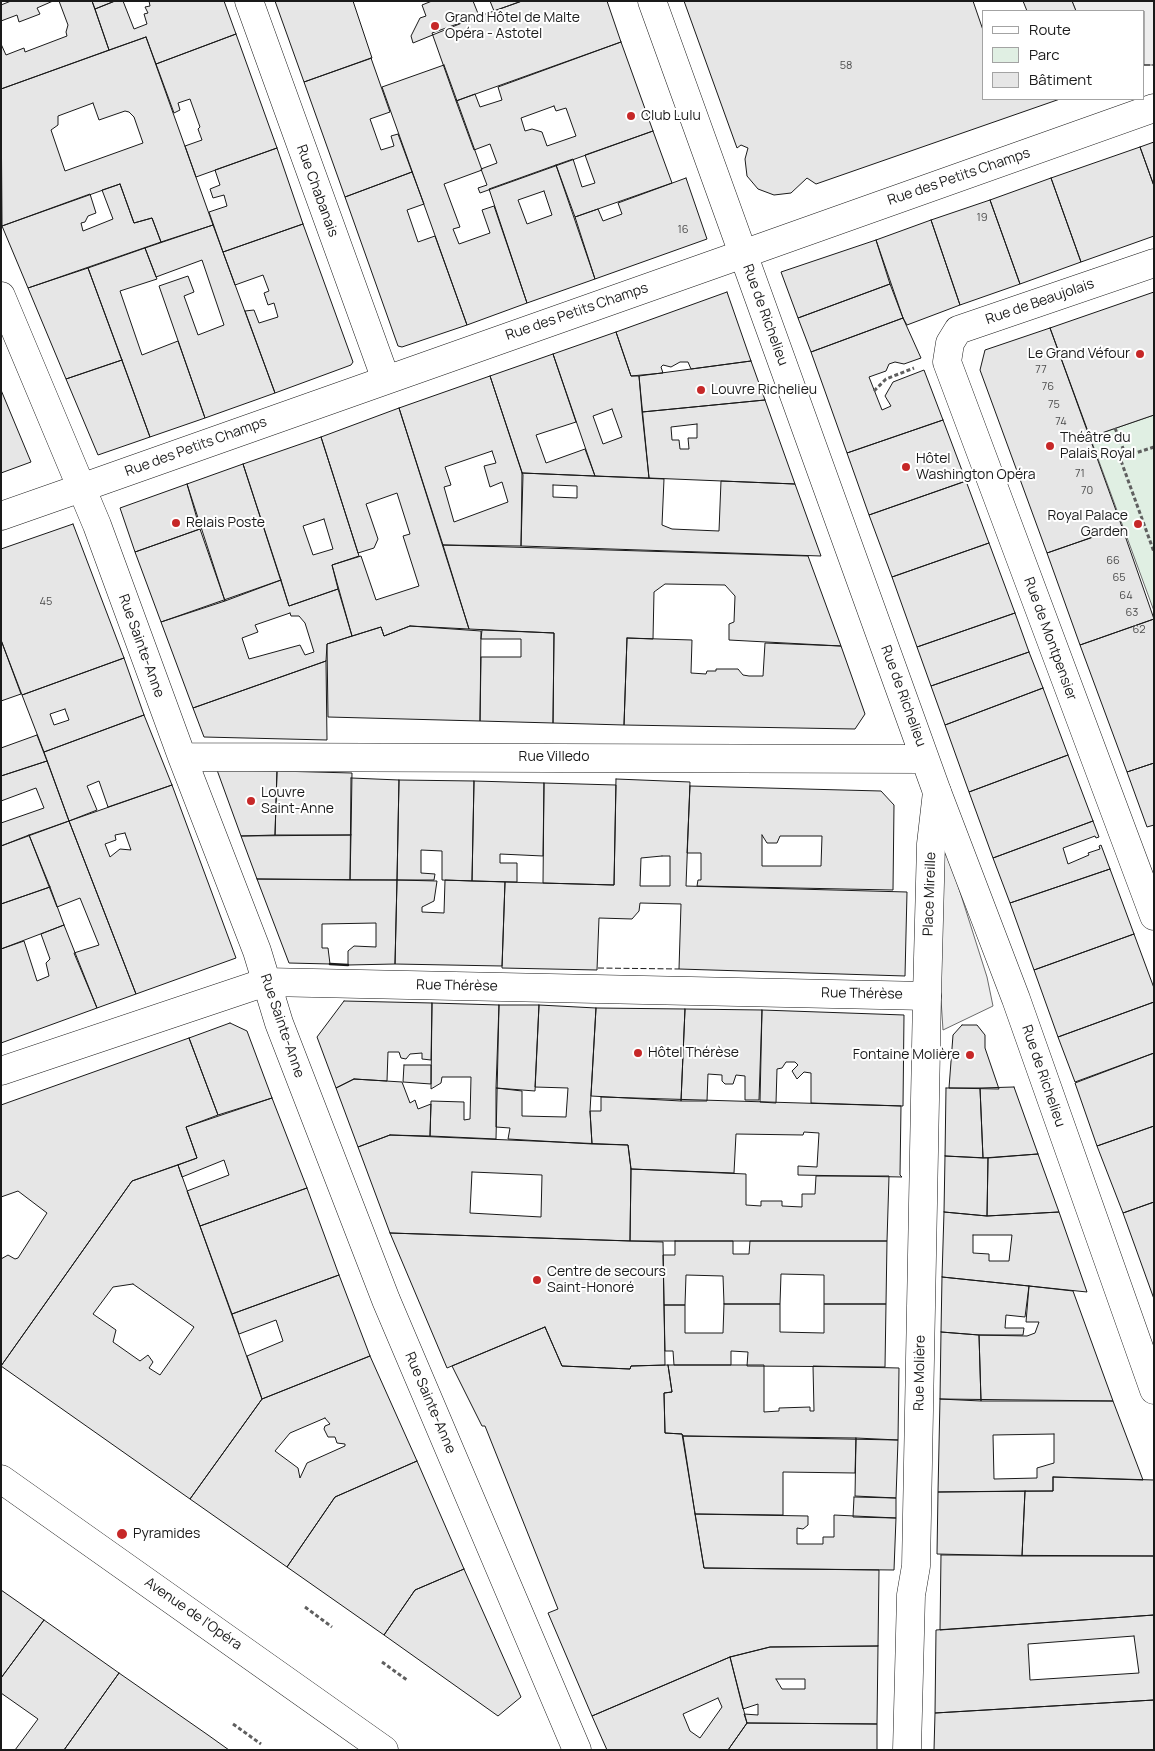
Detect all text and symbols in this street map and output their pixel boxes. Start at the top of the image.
place label: Grand Hôtel de Malte Opéra - Astotel [445,10,580,42]
legend [982,10,1145,100]
text: Route [1029,19,1071,40]
marker: Grand Hôtel de Malte Opéra - Astotel [429,20,441,32]
text: Parc [1029,44,1060,65]
house number: 58 [840,59,852,73]
text: Bâtiment [1029,69,1092,90]
place label: Club Lulu [641,108,701,124]
marker: Club Lulu [625,110,637,122]
street label: Rue Chabanais [293,143,341,239]
street label: Rue des Petits Champs [886,145,1032,209]
house number: 19 [976,211,988,225]
house number: 16 [677,223,689,237]
street label: Rue de Richelieu [739,262,791,368]
street label: Rue de Beaujolais [984,276,1096,328]
street label: Rue des Petits Champs [504,280,650,344]
place label: Le Grand Véfour [1028,346,1130,362]
marker: Le Grand Véfour [1134,348,1146,360]
house number: 77 [1035,363,1047,377]
house number: 76 [1042,380,1054,394]
place label: Louvre Richelieu [711,382,817,398]
marker: Louvre Richelieu [695,384,707,396]
house number: 75 [1048,398,1060,412]
street label: Rue des Petits Champs [123,414,269,480]
house number: 74 [1055,415,1067,429]
place label: Théâtre du Palais Royal [1060,430,1135,462]
marker: Théâtre du Palais Royal [1044,440,1056,452]
place label: Hôtel Washington Opéra [916,451,1036,484]
marker: Hôtel Washington Opéra [900,461,912,473]
house number: 71 [1075,467,1085,481]
house number: 70 [1081,484,1093,498]
place label: Royal Palace Garden [1048,508,1128,540]
place label: Relais Poste [186,515,265,531]
marker: Relais Poste [170,517,182,529]
marker: Royal Palace Garden [1132,518,1144,530]
house number: 66 [1106,554,1120,568]
house number: 65 [1112,571,1126,585]
street label: Rue de Montpensier [1020,575,1080,703]
house number: 64 [1119,589,1133,603]
street label: Rue Sainte-Anne [114,592,168,700]
house number: 45 [40,595,52,609]
house number: 63 [1126,606,1138,620]
house number: 62 [1132,623,1146,637]
street label: Rue de Richelieu [877,643,929,749]
street label: Rue Villedo [519,749,589,765]
place label: Louvre Saint-Anne [261,785,334,818]
marker: Louvre Saint-Anne [245,795,257,807]
street label: Place Mireille [920,852,940,936]
street label: Rue Sainte-Anne [256,972,308,1080]
street label: Rue Thérèse [416,977,498,995]
street label: Rue Thérèse [821,985,903,1003]
street label: Rue de Richelieu [1018,1023,1068,1129]
place label: Hôtel Thérèse [648,1045,739,1061]
marker: Hôtel Thérèse [632,1047,644,1059]
place label: Fontaine Molière [853,1047,960,1063]
marker: Fontaine Molière [964,1049,976,1061]
place label: Centre de secours Saint-Honoré [547,1264,666,1296]
marker: Centre de secours Saint-Honoré [531,1274,543,1286]
street label: Rue Molière [911,1335,929,1411]
street label: Rue Sainte-Anne [401,1350,459,1456]
place label: Pyramides [133,1526,200,1542]
marker: Pyramides [115,1527,129,1541]
street label: Avenue de l'Opéra [141,1574,245,1654]

